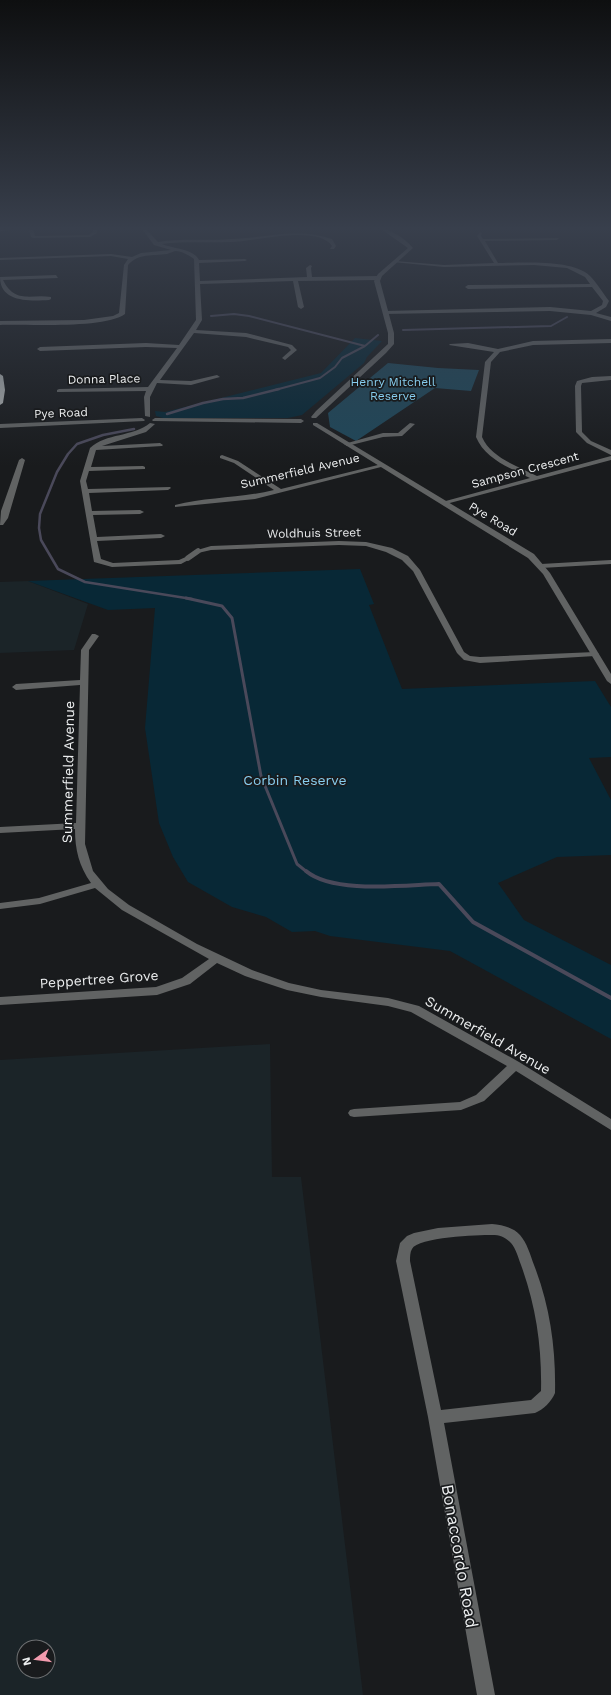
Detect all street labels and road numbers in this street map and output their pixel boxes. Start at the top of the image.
street label: Donna Place [68,371,141,387]
street label: Pye Road [34,405,88,421]
street label: Sampson Crescent [470,449,580,491]
street label: Summerfield Avenue [239,450,361,492]
street label: Pye Road [466,499,520,539]
street label: Woldhuis Street [267,525,361,541]
street label: Summerfield Avenue [59,701,77,843]
street label: Peppertree Grove [39,967,159,991]
street label: Summerfield Avenue [422,993,554,1077]
street label: Bonaccordo Road [438,1483,482,1629]

